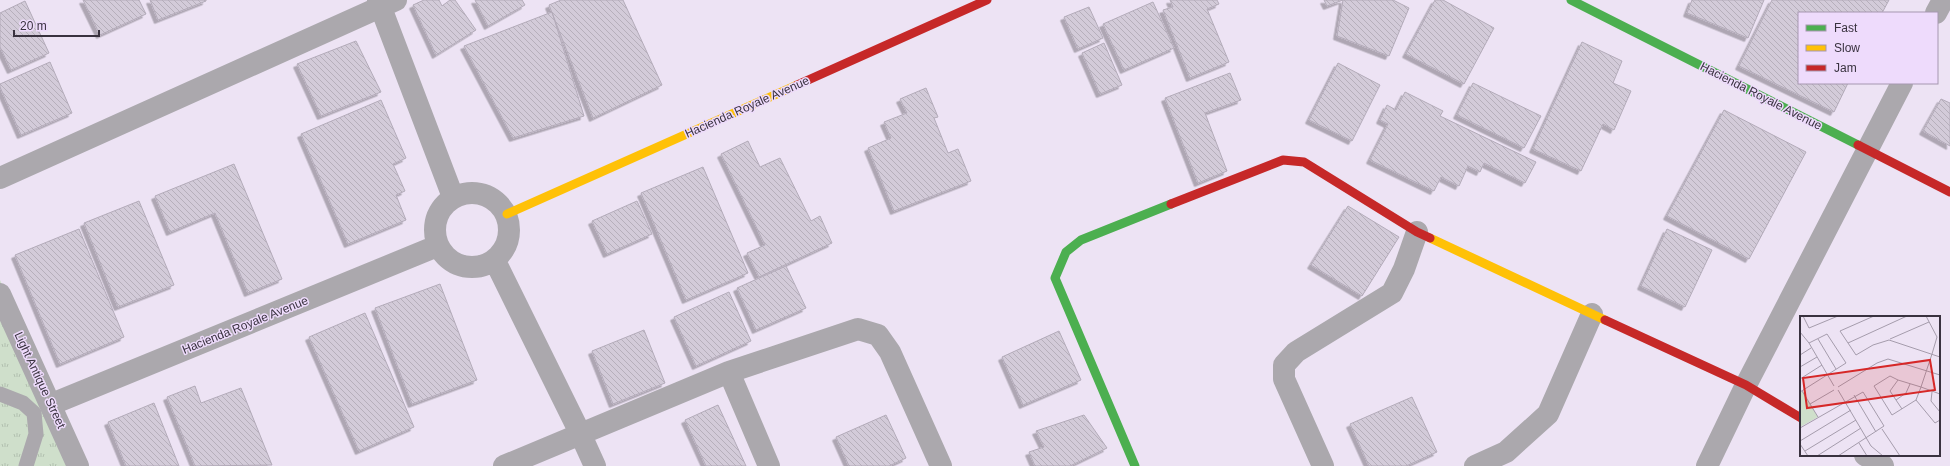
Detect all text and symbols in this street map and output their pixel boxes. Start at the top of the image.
scale bar [14,12,99,38]
legend [1798,12,1938,84]
text: 20 m [20,19,47,33]
text: Fast [1834,21,1858,35]
text: Slow [1834,41,1860,55]
street label: Hacienda Royale Avenue [1698,59,1824,133]
text: Jam [1834,61,1857,75]
street label: Hacienda Royale Avenue [683,73,812,141]
street label: Hacienda Royale Avenue [180,293,310,357]
inset map [1800,316,1940,456]
street label: Light Antique Street [12,330,69,431]

